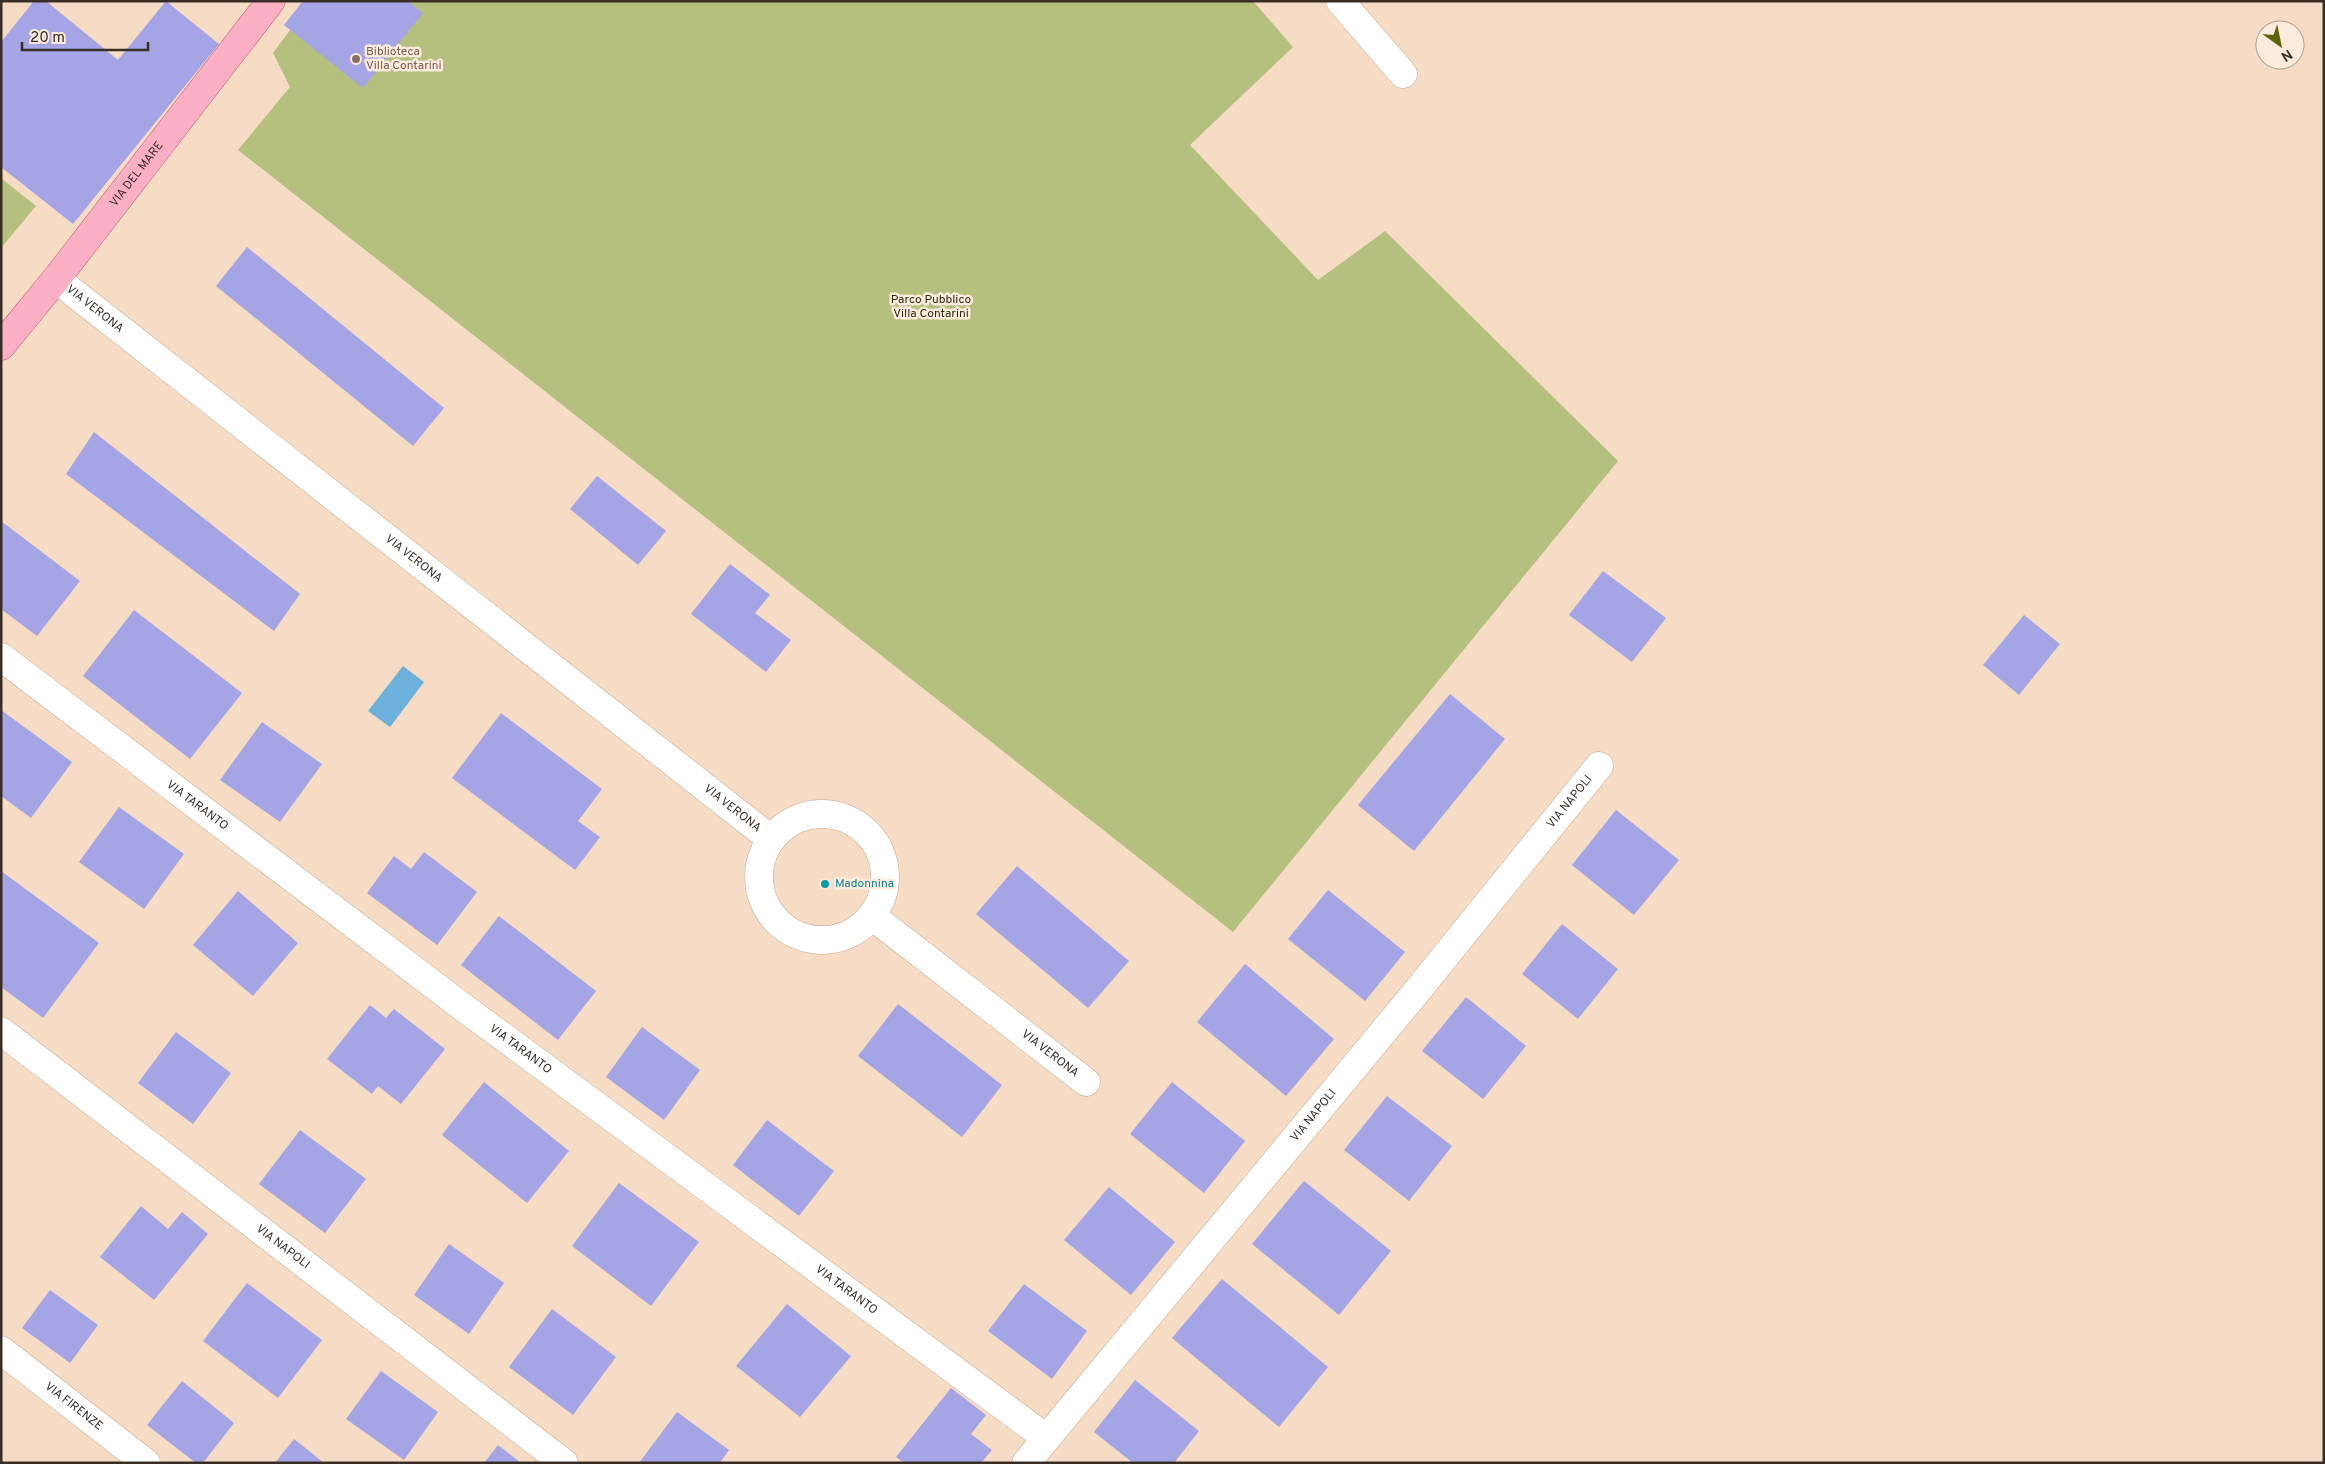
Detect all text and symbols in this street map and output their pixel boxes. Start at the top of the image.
scale bar [22,20,149,52]
north arrow [2255,20,2305,70]
text: 20 m [30,29,65,48]
place label: Biblioteca Villa Contarini [366,44,442,74]
text: N [2277,45,2295,65]
marker: Biblioteca Villa Contarini [350,53,362,65]
street label: VIA DEL MARE [107,138,167,210]
street label: VIA VERONA [63,282,127,337]
park label: Parco Pubblico Villa Contarini [891,292,971,322]
street label: VIA VERONA [381,531,445,586]
street label: VIA NAPOLI [1544,772,1596,832]
street label: VIA TARANTO [163,777,231,834]
street label: VIA VERONA [700,781,764,836]
place label: Madonnina [835,876,894,892]
marker: Madonnina [819,878,831,890]
street label: VIA TARANTO [486,1021,555,1078]
street label: VIA VERONA [1018,1026,1082,1081]
street label: VIA NAPOLI [1287,1086,1340,1146]
street label: VIA NAPOLI [252,1221,313,1273]
street label: VIA TARANTO [812,1262,881,1319]
street label: VIA FIRENZE [41,1379,106,1434]

